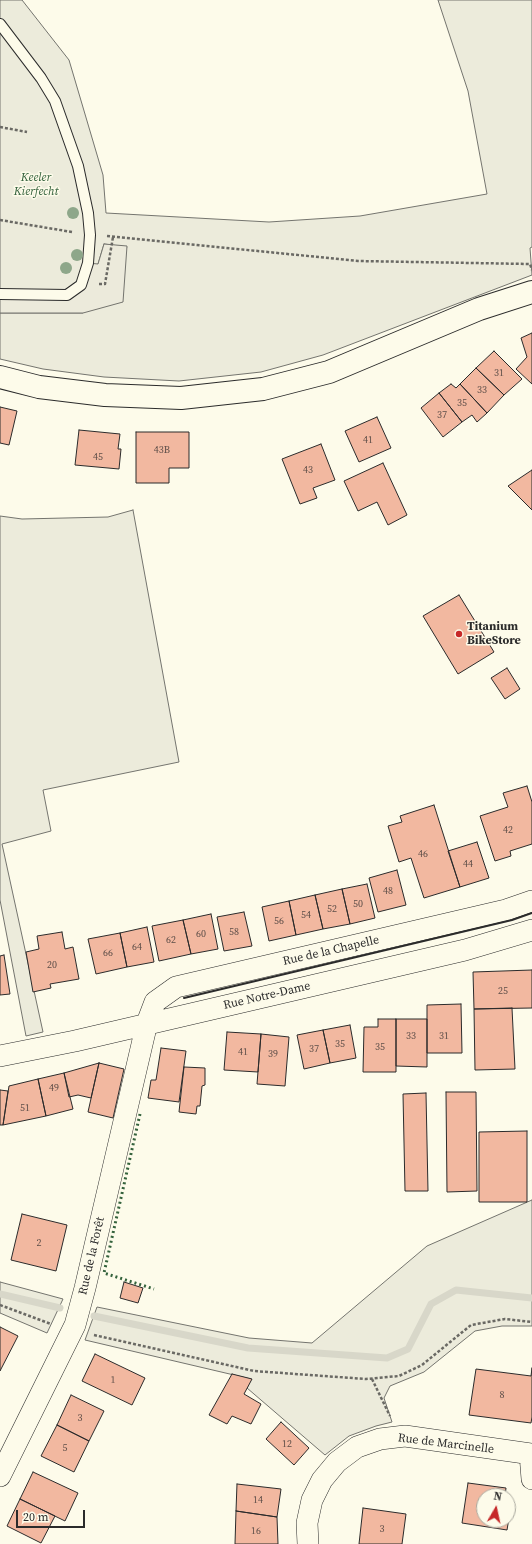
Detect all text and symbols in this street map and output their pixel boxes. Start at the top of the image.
park label: Keeler Kierfecht [14,171,58,199]
house number: 31 [494,367,504,379]
house number: 33 [477,384,487,396]
house number: 35 [457,397,467,409]
house number: 37 [437,409,447,421]
house number: 41 [363,434,373,446]
house number: 43B [154,444,170,456]
house number: 45 [93,451,103,463]
house number: 43 [303,464,313,476]
place label: Titanium BikeStore [467,620,521,648]
marker: Titanium BikeStore [454,629,464,639]
house number: 42 [503,824,513,836]
house number: 46 [418,848,428,860]
house number: 44 [463,858,473,870]
house number: 48 [383,885,393,897]
house number: 50 [353,898,363,910]
house number: 52 [327,903,337,915]
house number: 54 [301,909,311,921]
house number: 56 [274,915,284,927]
house number: 58 [229,926,239,938]
house number: 60 [196,928,206,940]
street label: Rue de la Chapelle [281,933,381,969]
house number: 62 [166,934,176,946]
house number: 64 [132,941,142,953]
house number: 66 [103,947,113,959]
house number: 20 [47,959,57,971]
street label: Rue Notre-Dame [222,979,312,1013]
house number: 25 [498,985,508,997]
house number: 33 [406,1030,416,1042]
house number: 31 [439,1030,449,1042]
house number: 35 [335,1038,345,1050]
house number: 35 [375,1041,385,1053]
house number: 37 [309,1043,319,1055]
house number: 41 [238,1046,248,1058]
house number: 39 [268,1048,278,1060]
house number: 49 [49,1082,59,1094]
house number: 51 [20,1102,30,1114]
street label: Rue de la Forêt [76,1216,108,1296]
house number: 2 [37,1237,41,1249]
house number: 1 [111,1374,115,1386]
house number: 8 [500,1389,504,1401]
house number: 3 [78,1412,82,1424]
street label: Rue de Marcinelle [397,1431,495,1457]
house number: 12 [282,1438,292,1450]
house number: 5 [63,1442,67,1454]
north arrow [476,1488,516,1528]
text: N [493,1489,503,1505]
house number: 14 [253,1494,263,1506]
scale bar [18,1502,87,1528]
text: 20 m [23,1509,49,1525]
house number: 3 [380,1523,384,1535]
house number: 16 [251,1525,261,1537]

